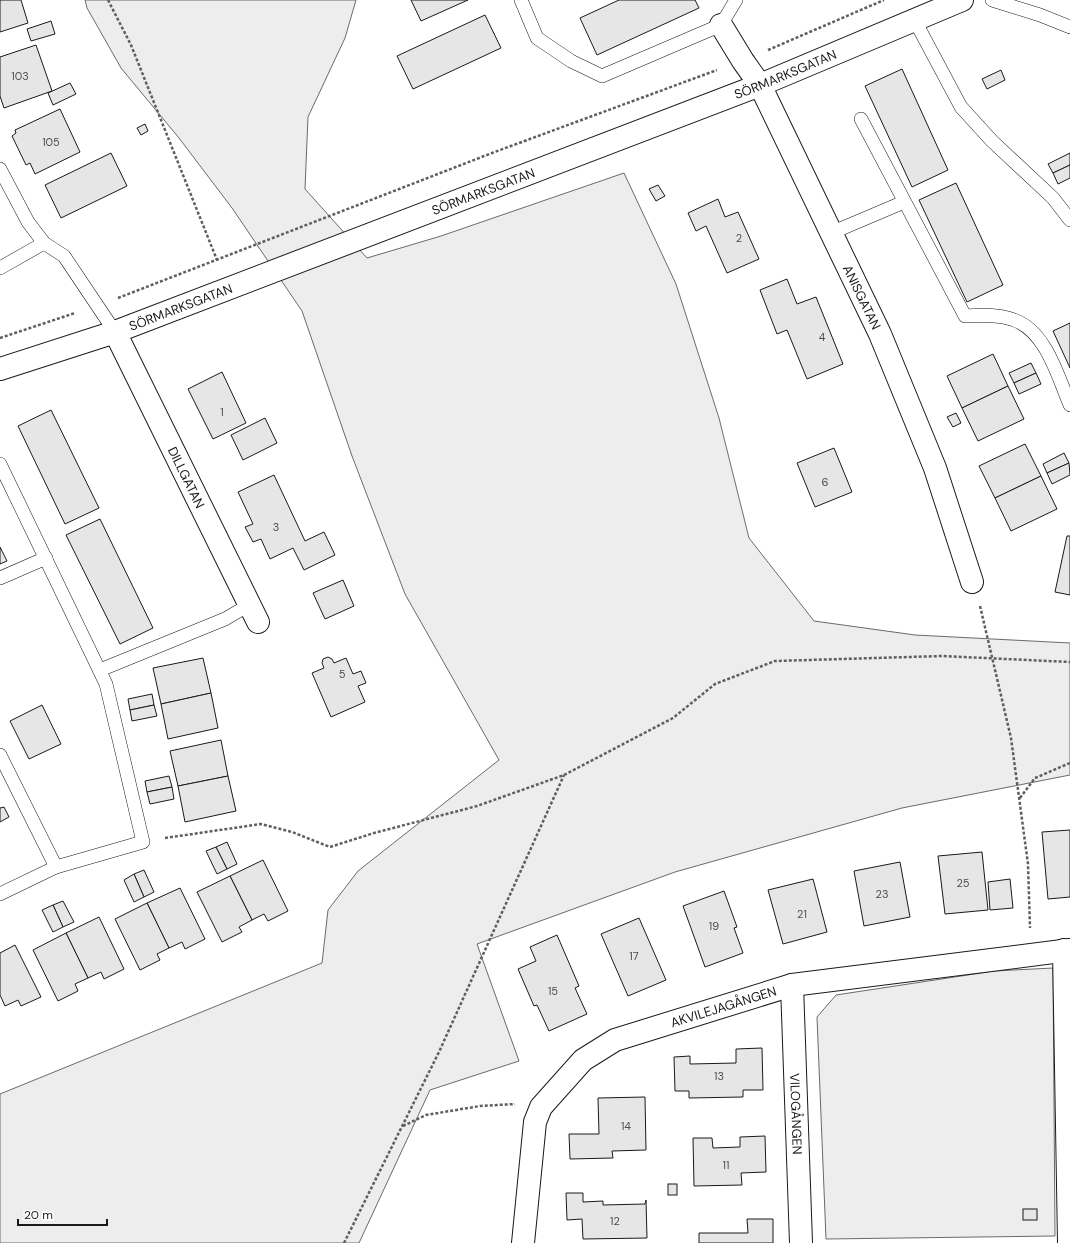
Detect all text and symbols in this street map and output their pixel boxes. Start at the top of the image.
street label: SÖRMARKSGATAN [732,46,839,103]
house number: 103 [11,69,29,83]
house number: 105 [42,135,60,149]
street label: SÖRMARKSGATAN [429,164,537,219]
house number: 2 [736,231,742,245]
street label: ANISGATAN [839,262,885,332]
street label: SÖRMARKSGATAN [127,280,235,335]
house number: 4 [819,330,826,344]
house number: 1 [220,405,224,419]
street label: DILLGATAN [164,444,208,511]
house number: 6 [822,475,829,489]
house number: 3 [273,520,279,534]
house number: 5 [339,667,346,681]
house number: 25 [956,876,970,890]
house number: 23 [876,887,888,901]
house number: 21 [797,907,807,921]
house number: 19 [709,919,719,933]
house number: 17 [629,949,639,963]
street label: AKVILEJAGÅNGEN [668,982,779,1031]
house number: 15 [548,984,558,998]
house number: 13 [714,1069,724,1083]
street label: VILOGÅNGEN [786,1073,806,1155]
house number: 14 [621,1119,631,1133]
house number: 11 [723,1158,729,1172]
scale bar [18,1201,107,1227]
text: 20 m [24,1207,53,1223]
house number: 12 [610,1214,620,1228]

